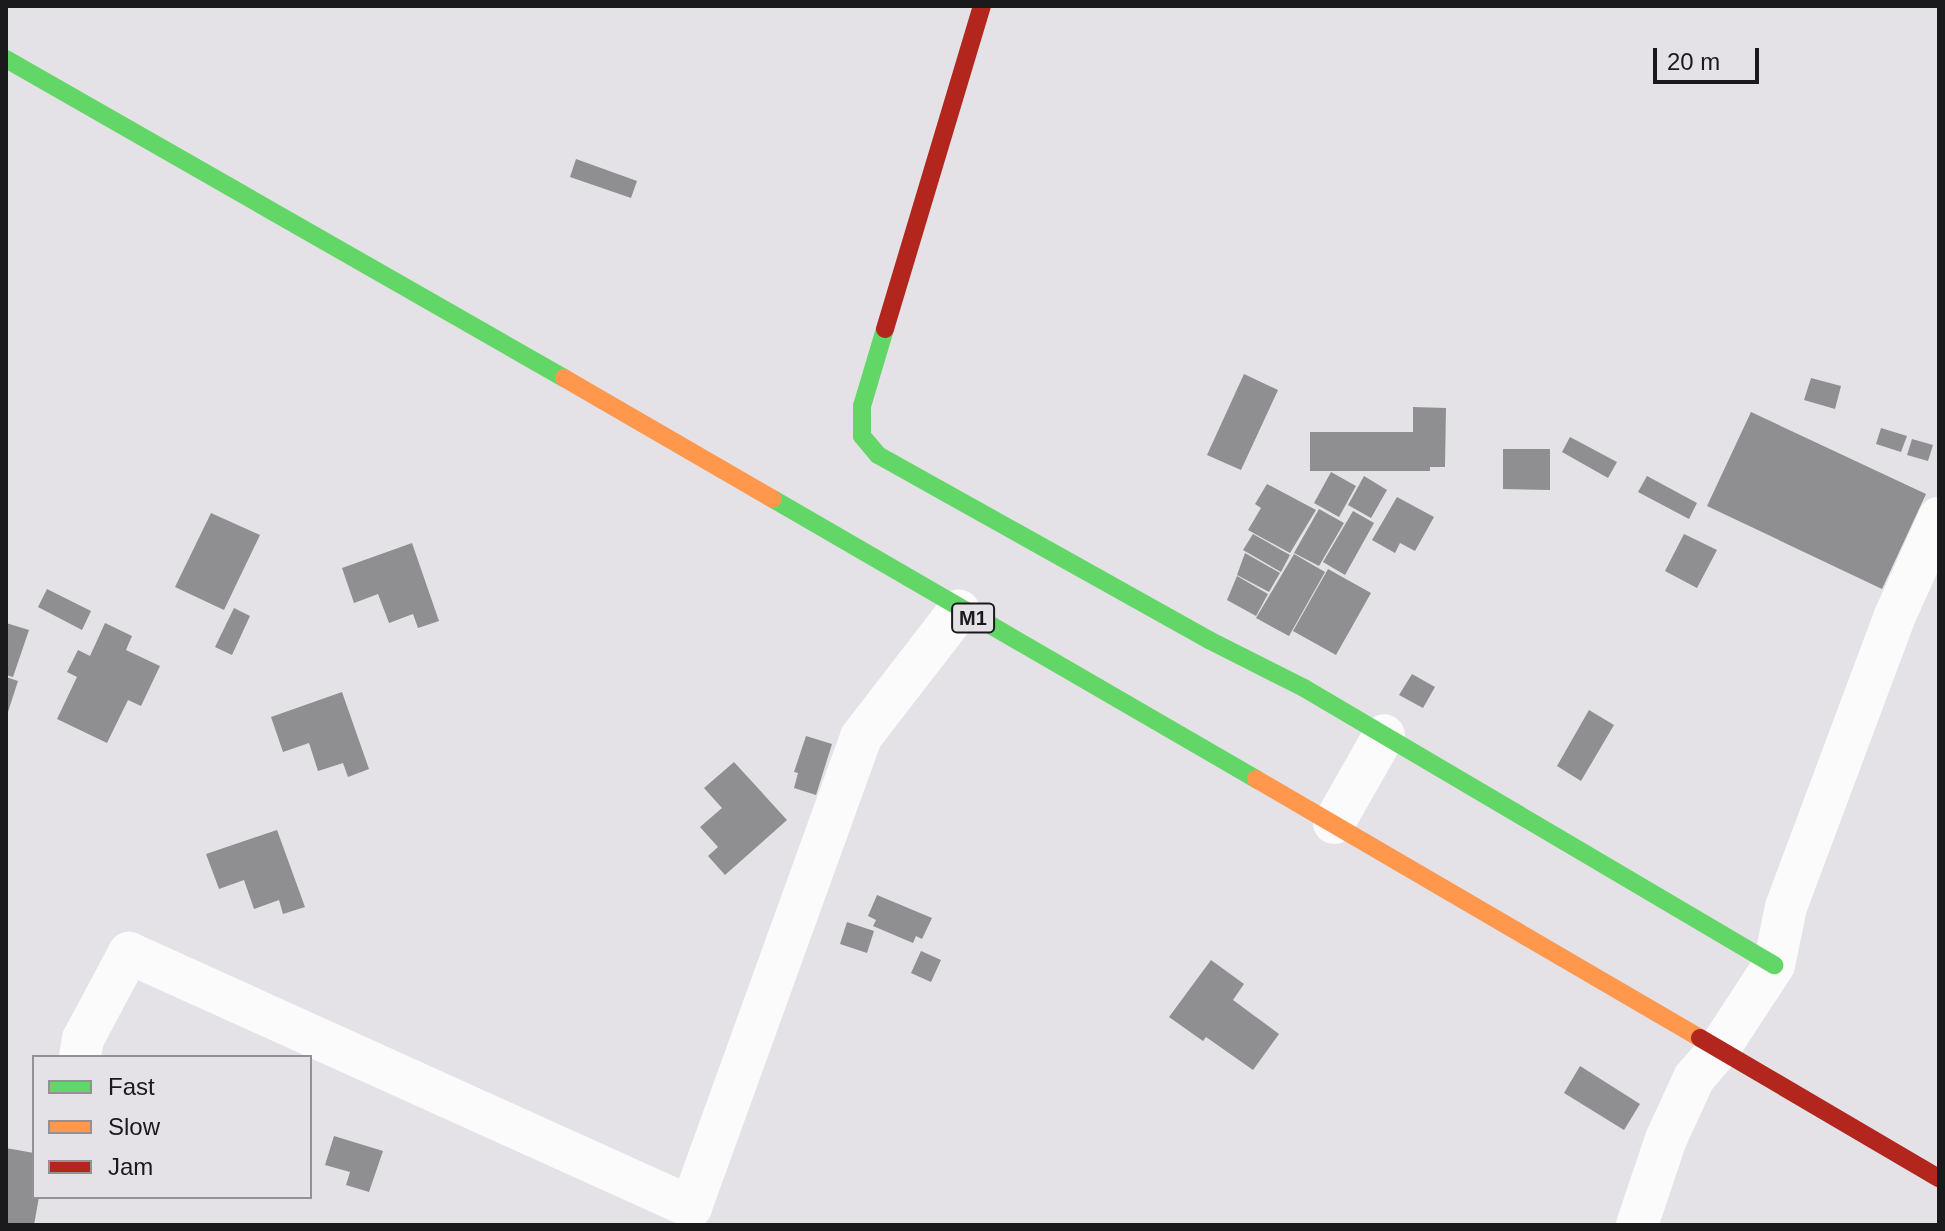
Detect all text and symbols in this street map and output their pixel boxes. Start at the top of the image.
scale bar [1657,32,1763,82]
text: 20 m [1667,48,1720,75]
road number: M1 [951,602,995,634]
legend [32,1055,312,1199]
text: Fast [108,1073,155,1100]
text: Slow [108,1113,160,1140]
text: Jam [108,1153,153,1180]

